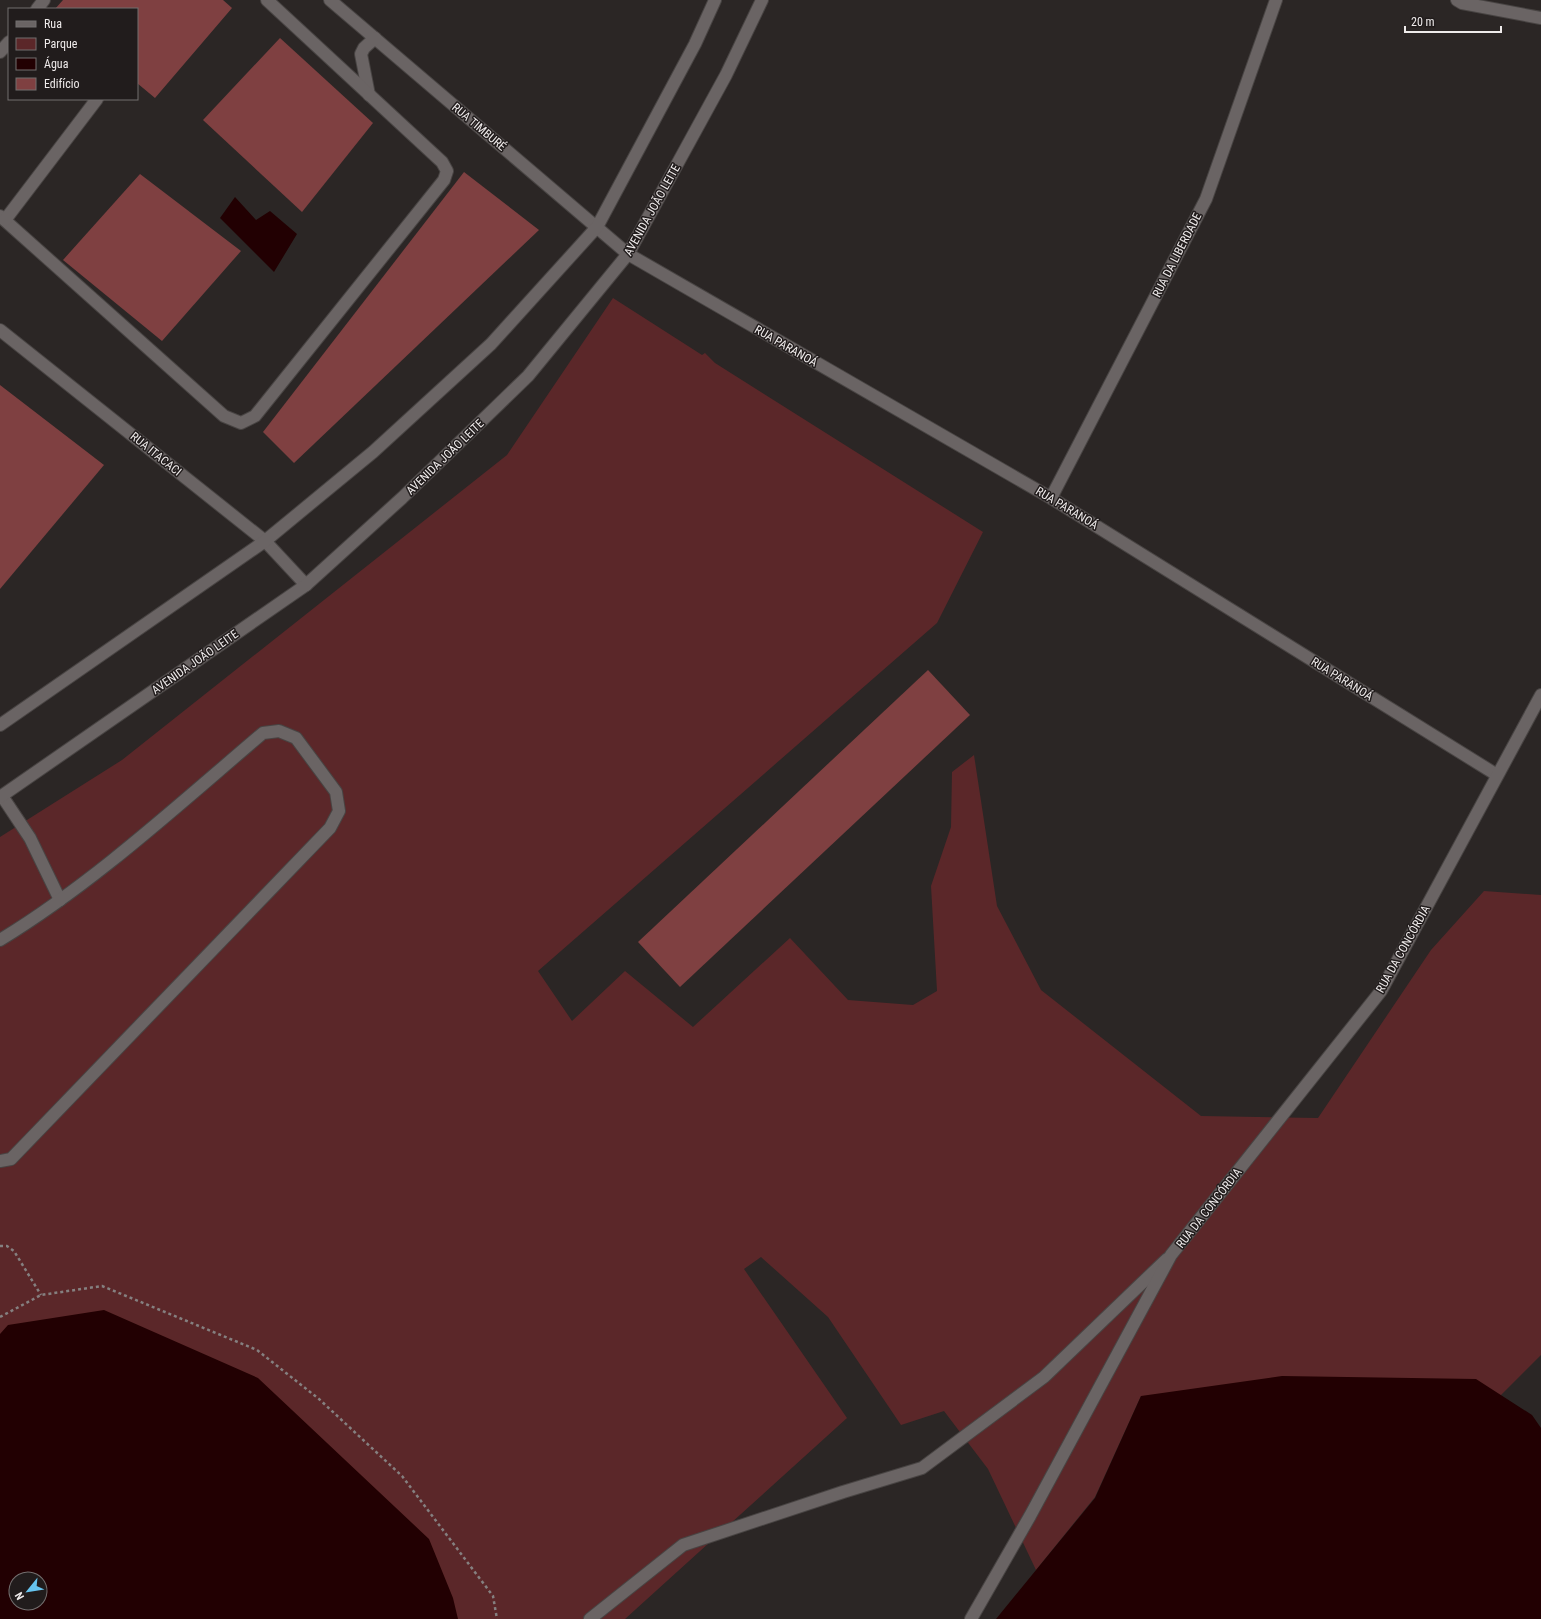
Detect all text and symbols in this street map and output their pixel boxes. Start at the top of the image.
legend [8,8,138,100]
scale bar [1405,8,1501,34]
text: 20 m [1411,15,1435,29]
text: Rua [44,17,62,31]
text: Parque [44,37,78,51]
text: Água [44,56,69,71]
text: Edifício [44,77,80,91]
street label: RUA TIMBURÉ [449,100,510,154]
street label: AVENIDA JOÃO LEITE [619,161,683,258]
street label: RUA DA LIBERDADE [1150,210,1204,300]
street label: RUA PARANOÁ [752,322,820,370]
street label: AVENIDA JOÃO LEITE [402,415,487,498]
street label: RUA ITACACI [128,429,184,479]
street label: RUA PARANOÁ [1033,483,1101,532]
street label: AVENIDA JOÃO LEITE [148,625,241,697]
street label: RUA PARANOÁ [1309,654,1376,704]
street label: RUA DA CONCÓRDIA [1372,902,1433,995]
street label: RUA DA CONCÓRDIA [1173,1164,1245,1251]
north arrow [8,1571,48,1611]
text: N [12,1589,27,1602]

